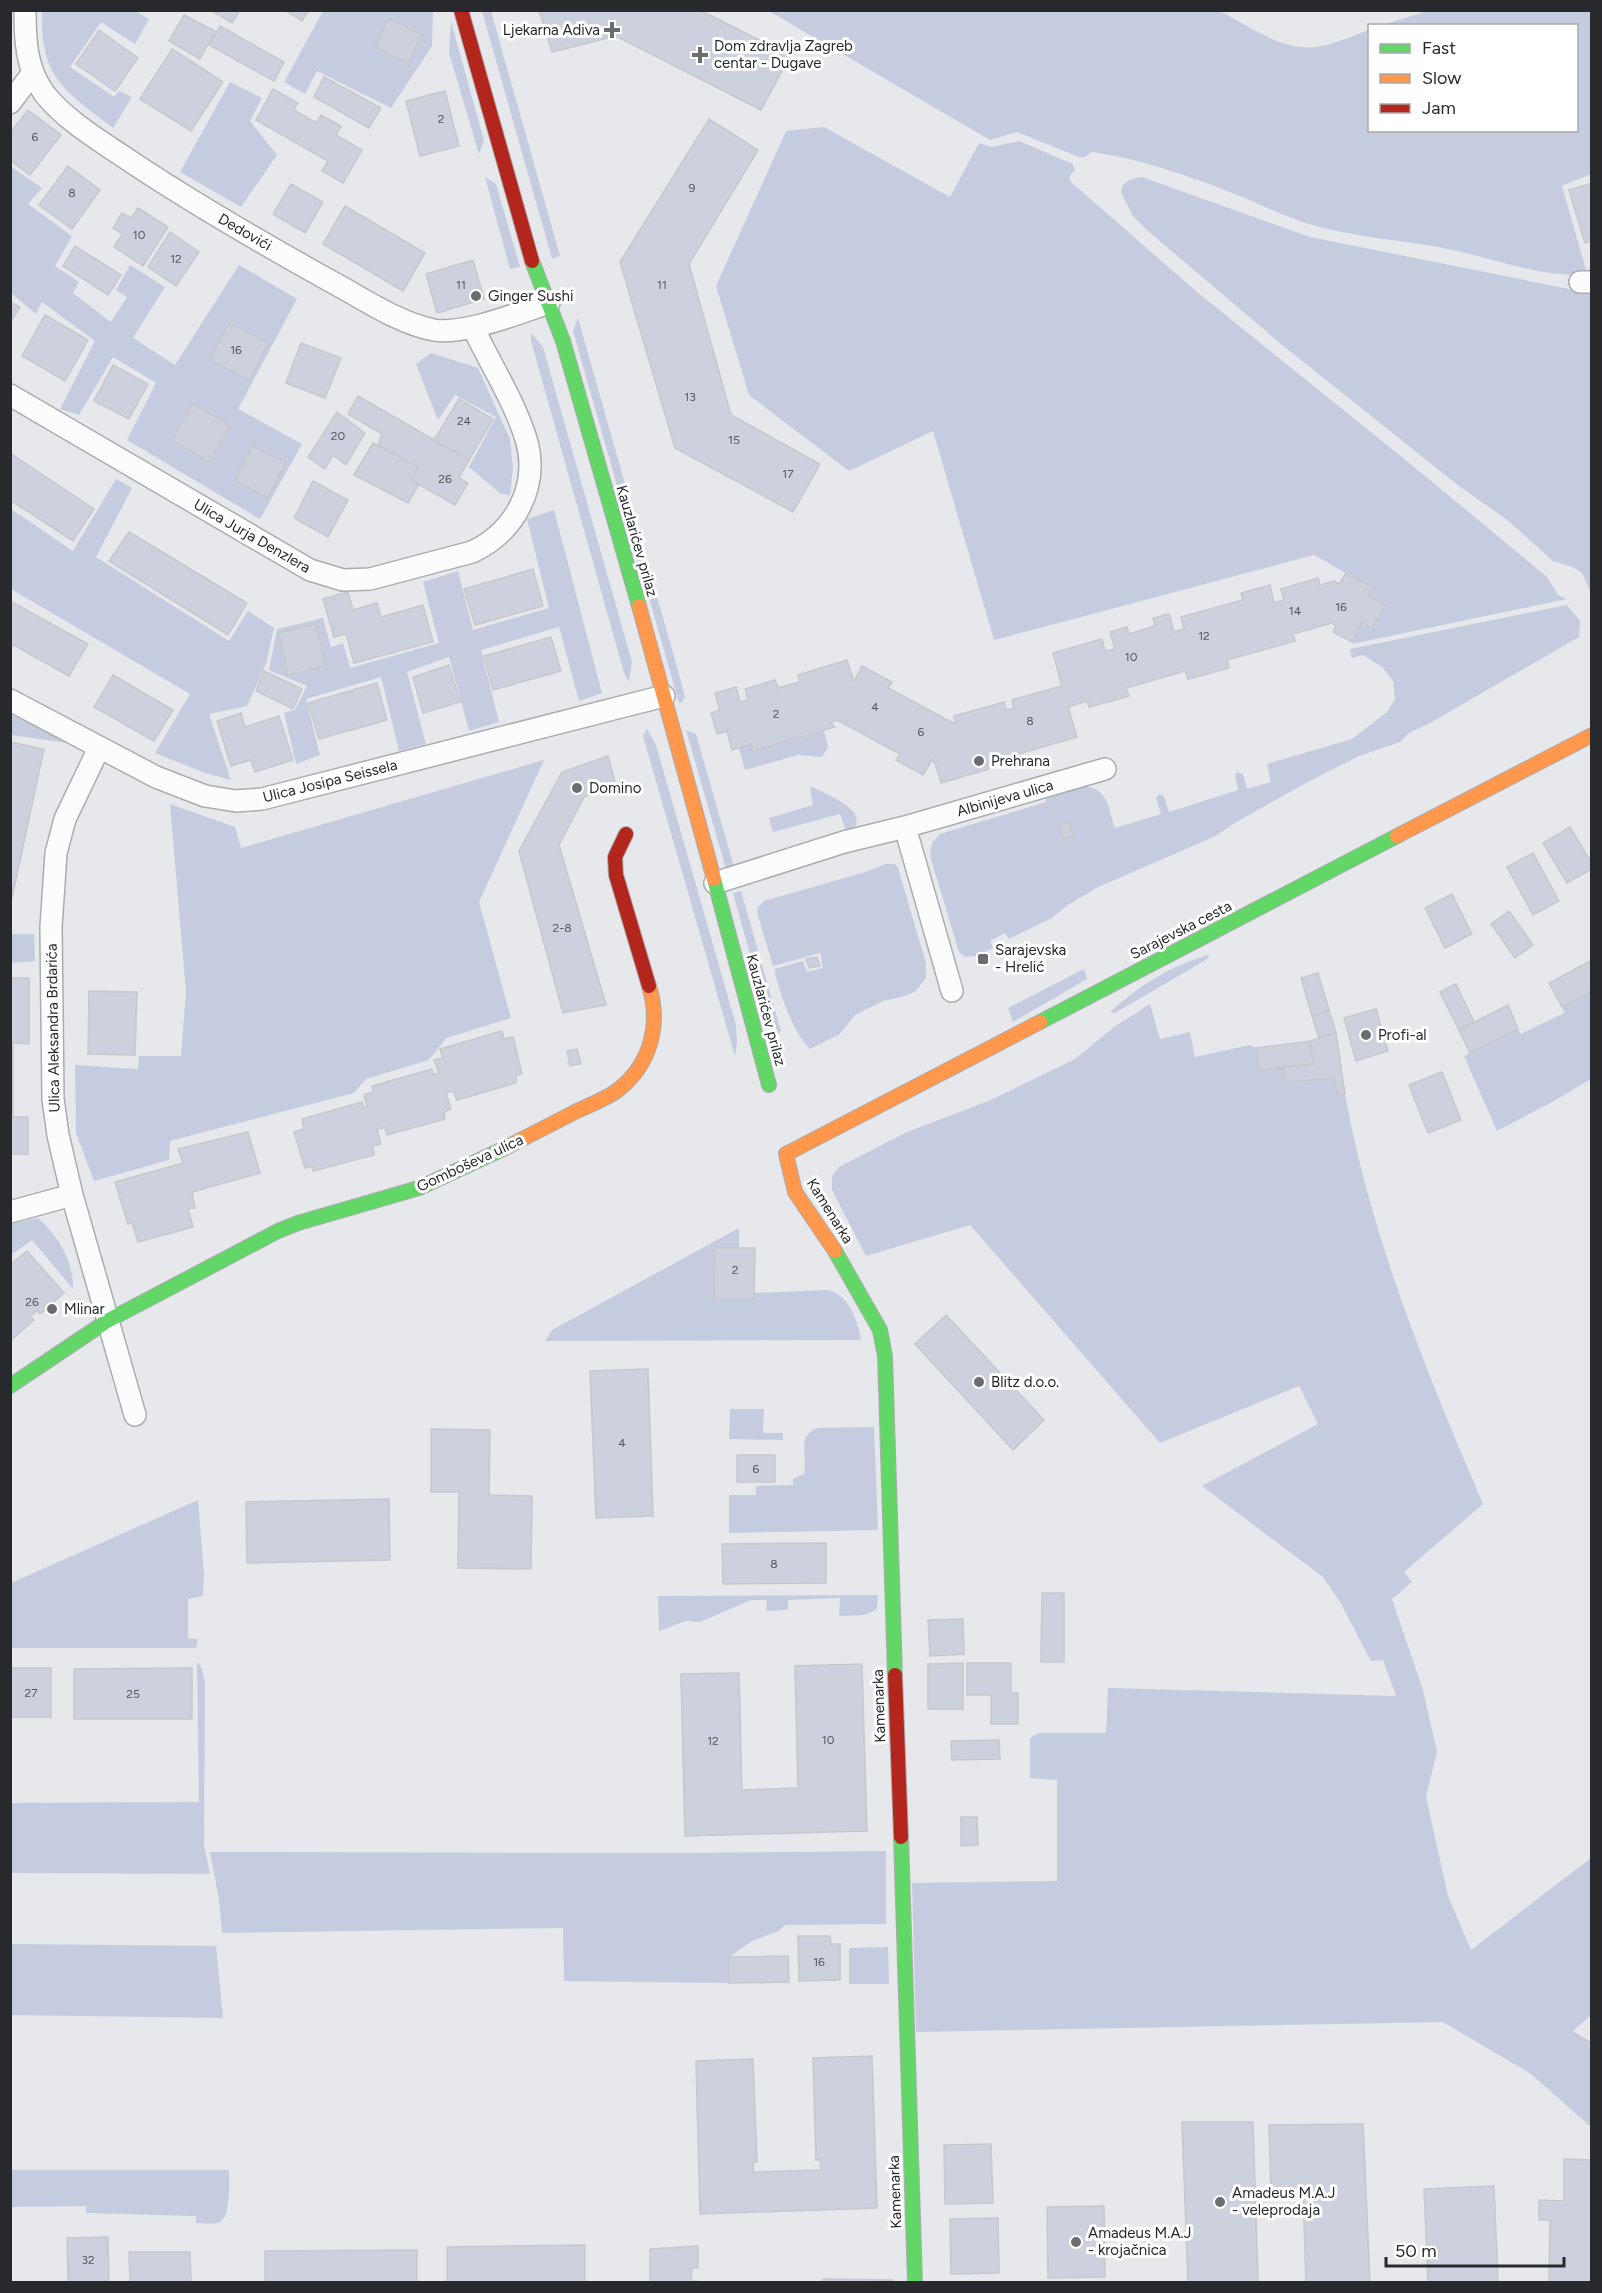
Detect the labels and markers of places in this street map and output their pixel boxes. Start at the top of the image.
place label: Ljekarna Adiva [503,21,600,39]
marker: Ljekarna Adiva [605,23,619,37]
place label: Dom zdravlja Zagreb centar - Dugave [714,37,853,72]
marker: Dom zdravlja Zagreb centar - Dugave [691,46,709,64]
place label: Ginger Sushi [488,287,573,305]
marker: Ginger Sushi [469,289,483,303]
place label: Prehrana [991,752,1050,770]
marker: Prehrana [972,754,986,768]
place label: Domino [589,779,642,797]
marker: Domino [570,781,584,795]
place label: Sarajevska - Hrelić [995,941,1066,976]
marker: Sarajevska - Hrelić [976,952,990,966]
place label: Profi-al [1378,1026,1427,1044]
marker: Profi-al [1359,1028,1373,1042]
place label: Mlinar [64,1300,105,1318]
marker: Mlinar [45,1302,59,1316]
place label: Blitz d.o.o. [991,1373,1059,1391]
marker: Blitz d.o.o. [972,1375,986,1389]
place label: Amadeus M.A.J - veleprodaja [1232,2184,1335,2219]
marker: Amadeus M.A.J - veleprodaja [1213,2195,1227,2209]
place label: Amadeus M.A.J - krojačnica [1088,2224,1191,2259]
marker: Amadeus M.A.J - krojačnica [1069,2235,1083,2249]

